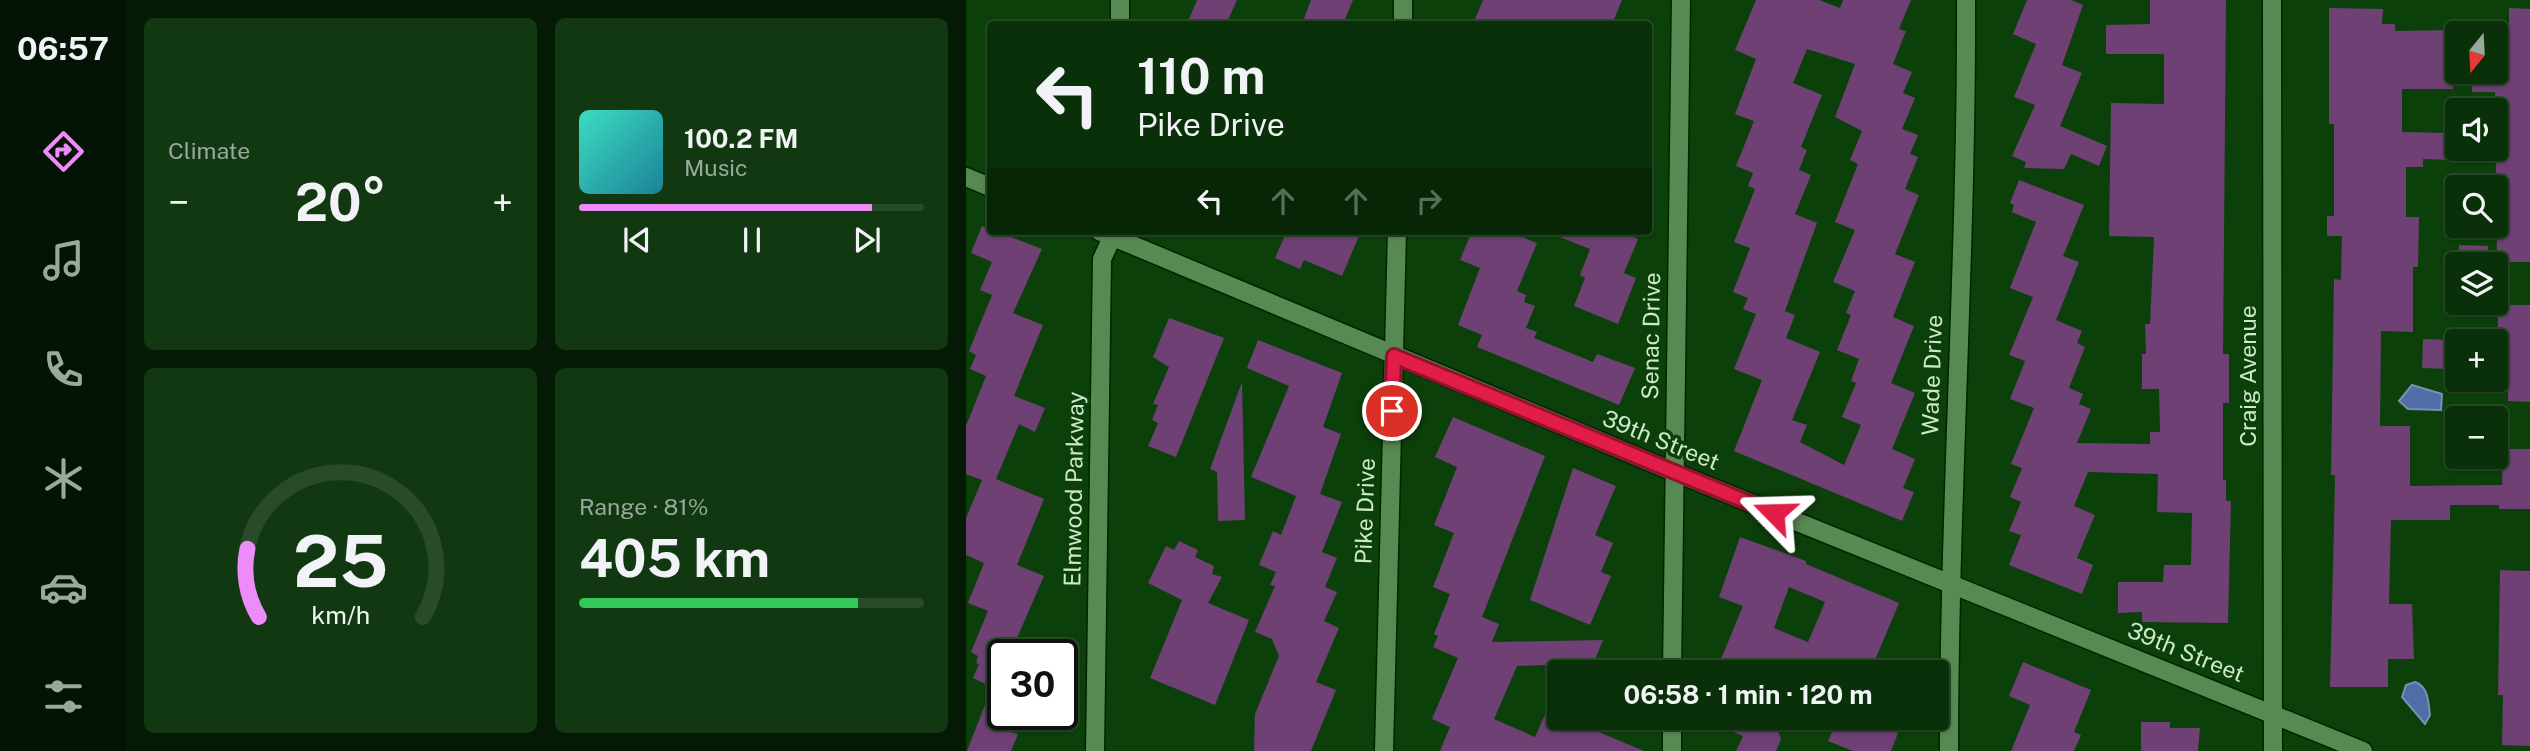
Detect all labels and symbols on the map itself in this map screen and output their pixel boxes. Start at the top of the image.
north arrow [2445,21,2508,84]
street label: Senac Drive [1636,272,1665,400]
street label: Craig Avenue [2234,305,2261,447]
street label: Wade Drive [1916,314,1947,436]
pin [1362,381,1422,441]
street label: Elmwood Parkway [1058,391,1089,587]
street label: 39th Street [1599,404,1724,475]
street label: Pike Drive [1349,457,1380,565]
position arrow [1737,476,1811,550]
street label: 39th Street [2124,616,2249,687]
speed limit sign: 30 [987,639,1078,730]

